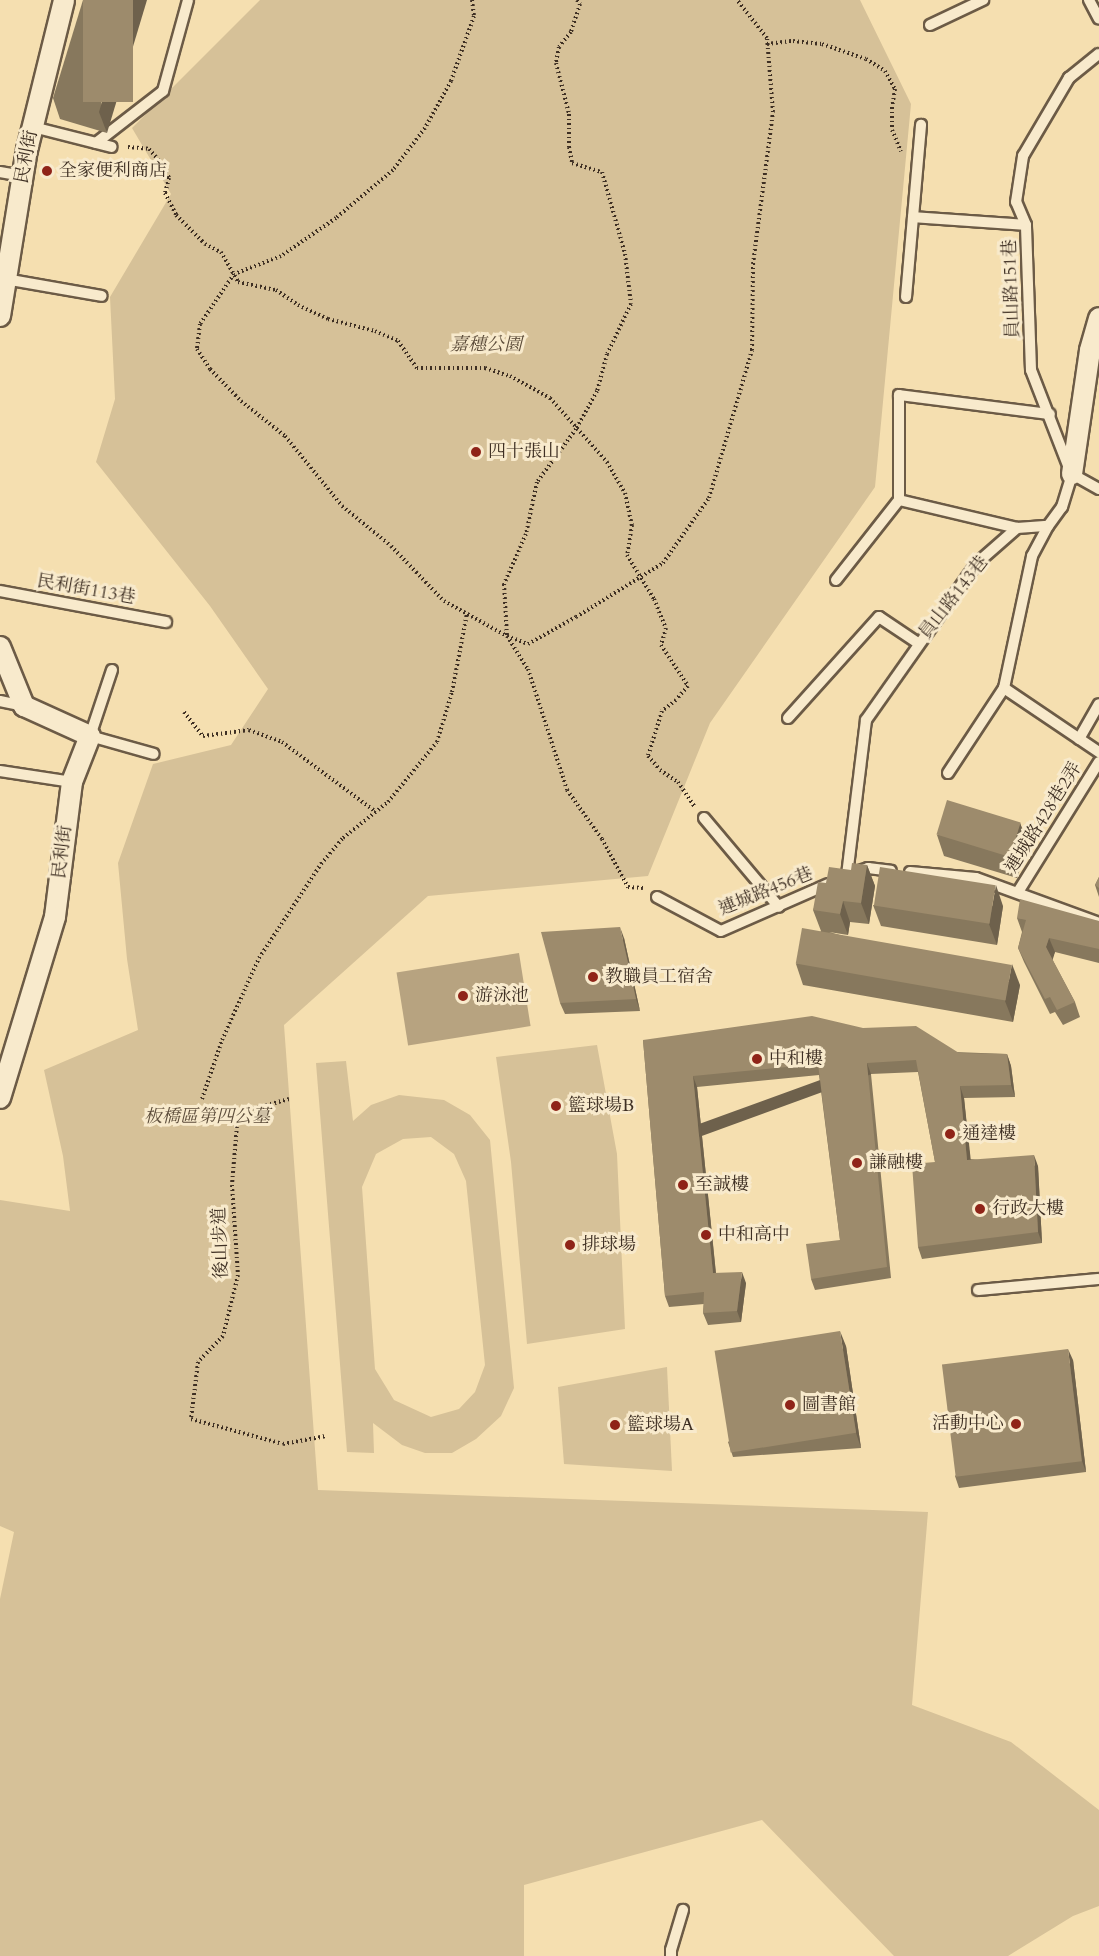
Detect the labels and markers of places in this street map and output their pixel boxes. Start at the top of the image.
place label: 全家便利商店 [59,160,167,182]
marker: 全家便利商店 [40,164,54,178]
place label: 四十張山 [488,441,560,463]
marker: 四十張山 [469,445,483,459]
place label: 教職員工宿舍 [605,966,713,988]
marker: 教職員工宿舍 [586,970,600,984]
place label: 游泳池 [475,985,529,1007]
marker: 游泳池 [456,989,470,1003]
place label: 中和樓 [769,1048,823,1070]
marker: 中和樓 [750,1052,764,1066]
place label: 籃球場B [568,1095,634,1117]
marker: 籃球場B [549,1099,563,1113]
place label: 通達樓 [962,1123,1016,1145]
marker: 通達樓 [943,1127,957,1141]
place label: 謙融樓 [869,1152,923,1174]
marker: 謙融樓 [850,1156,864,1170]
place label: 至誠樓 [695,1174,749,1196]
marker: 至誠樓 [676,1178,690,1192]
place label: 行政大樓 [992,1198,1064,1220]
marker: 行政大樓 [973,1202,987,1216]
place label: 中和高中 [718,1224,790,1246]
marker: 中和高中 [699,1228,713,1242]
place label: 排球場 [582,1234,636,1256]
marker: 排球場 [563,1238,577,1252]
place label: 圖書館 [802,1394,856,1416]
marker: 圖書館 [783,1398,797,1412]
place label: 活動中心 [932,1413,1004,1435]
place label: 籃球場A [627,1414,694,1436]
marker: 活動中心 [1009,1417,1023,1431]
marker: 籃球場A [608,1418,622,1432]

